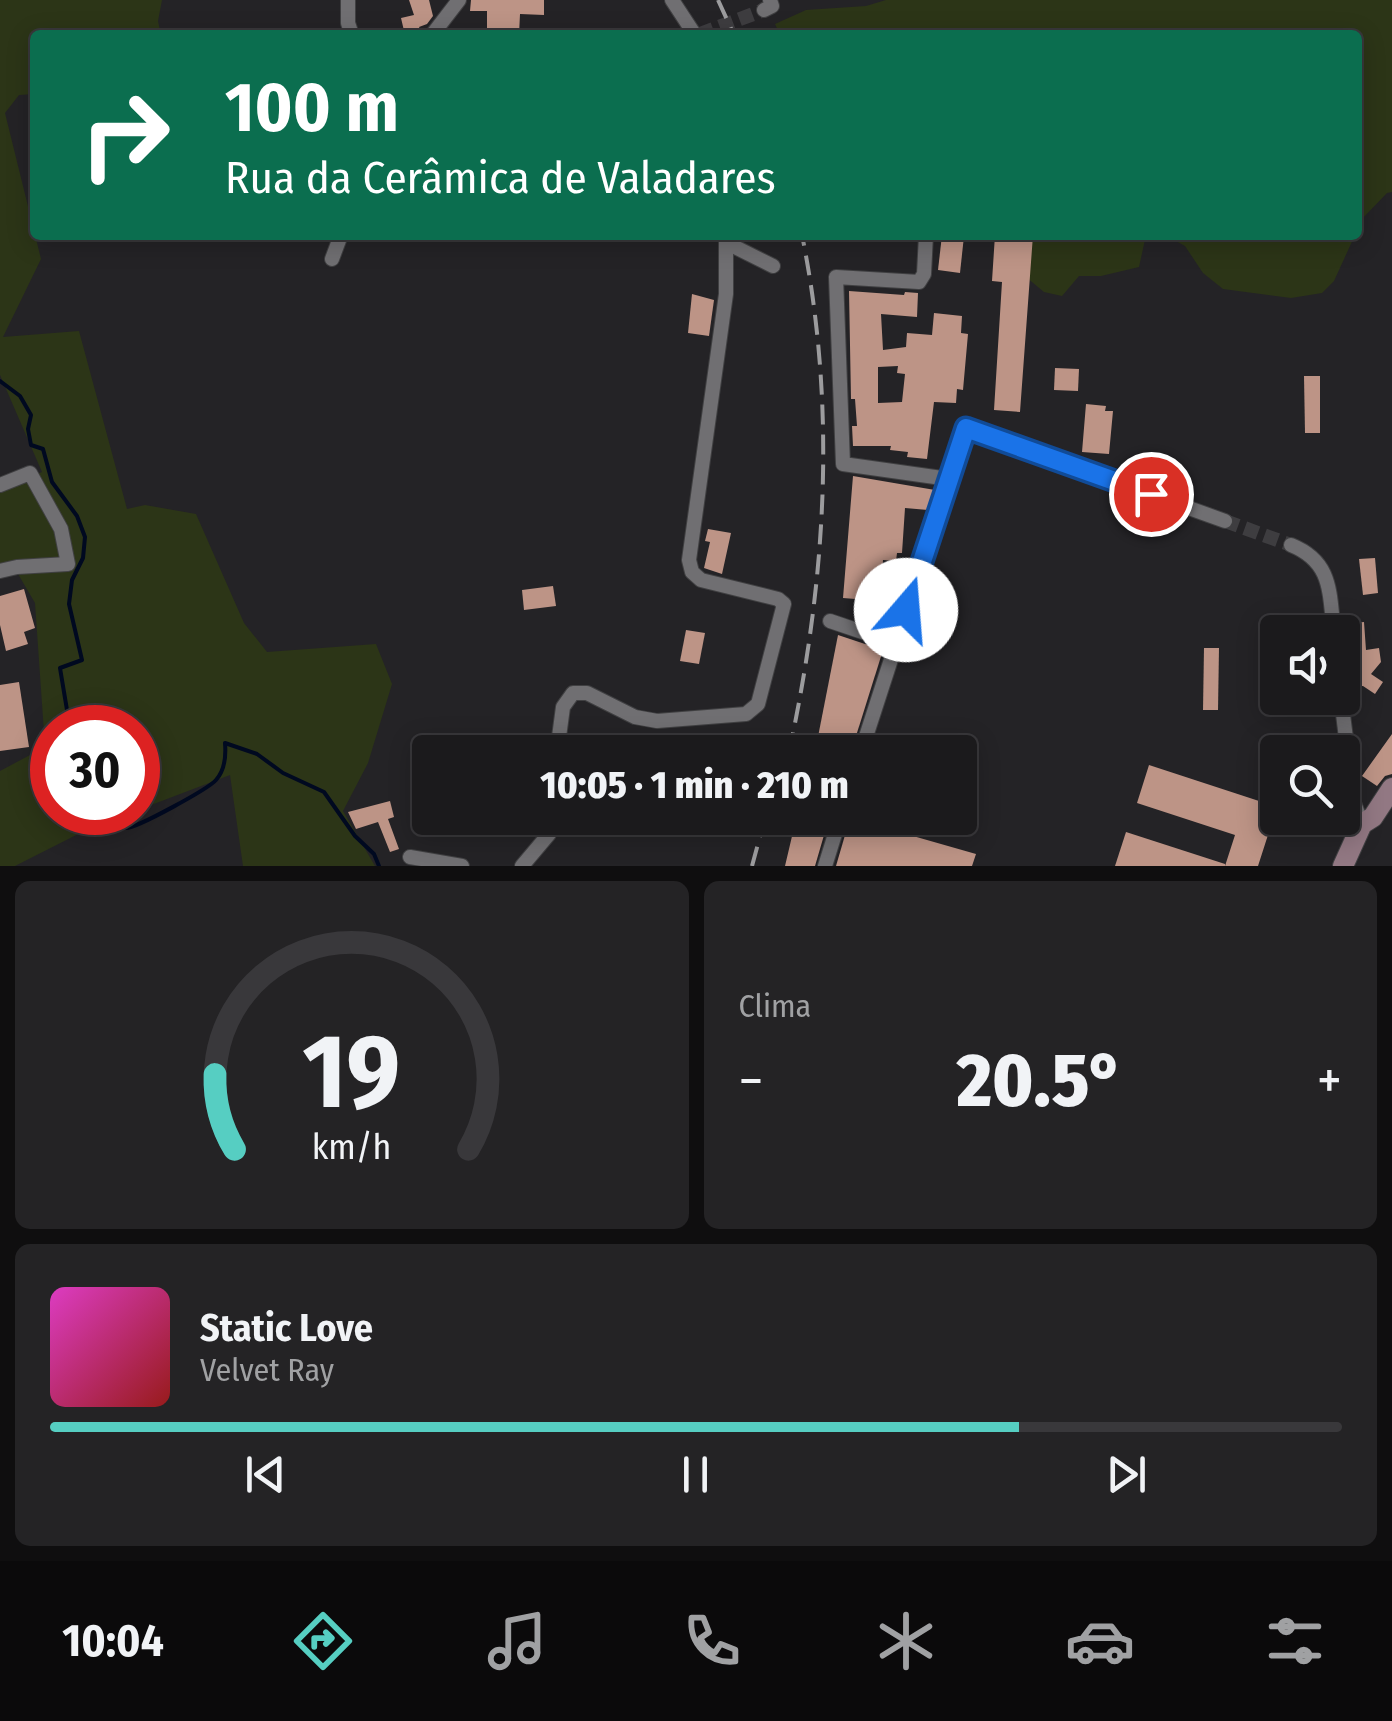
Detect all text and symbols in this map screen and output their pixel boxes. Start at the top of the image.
text: 100 m [225,66,399,150]
icon: right [60,70,190,200]
text: Rua da Cerâmica de Valadares [225,151,776,205]
pin [1109,452,1194,537]
icon: arrive [1124,467,1179,522]
position arrow [854,558,958,662]
map controls [1260,615,1360,835]
button: sound [1260,615,1360,715]
speed limit sign: 30 [30,705,160,835]
button: search [1260,735,1360,835]
text: 10:05 · 1 min · 210 m [540,762,849,808]
text: Clima [739,987,811,1025]
text: 19 [303,1010,401,1135]
text: 20.5° [957,1036,1124,1126]
text: − [739,1048,763,1114]
text: + [1317,1048,1342,1114]
text: km/h [312,1126,392,1168]
text: Static Love [200,1305,373,1351]
text: Velvet Ray [200,1351,334,1389]
icon: previous [238,1447,293,1502]
icon: pause [668,1447,723,1502]
icon: next [1099,1447,1154,1502]
icon: directions [288,1606,358,1676]
icon: music [482,1606,552,1676]
icon: phone [677,1606,747,1676]
icon: climate [871,1606,941,1676]
icon: car [1065,1606,1135,1676]
icon: filters [1260,1606,1330,1676]
text: 10:04 [62,1614,164,1668]

